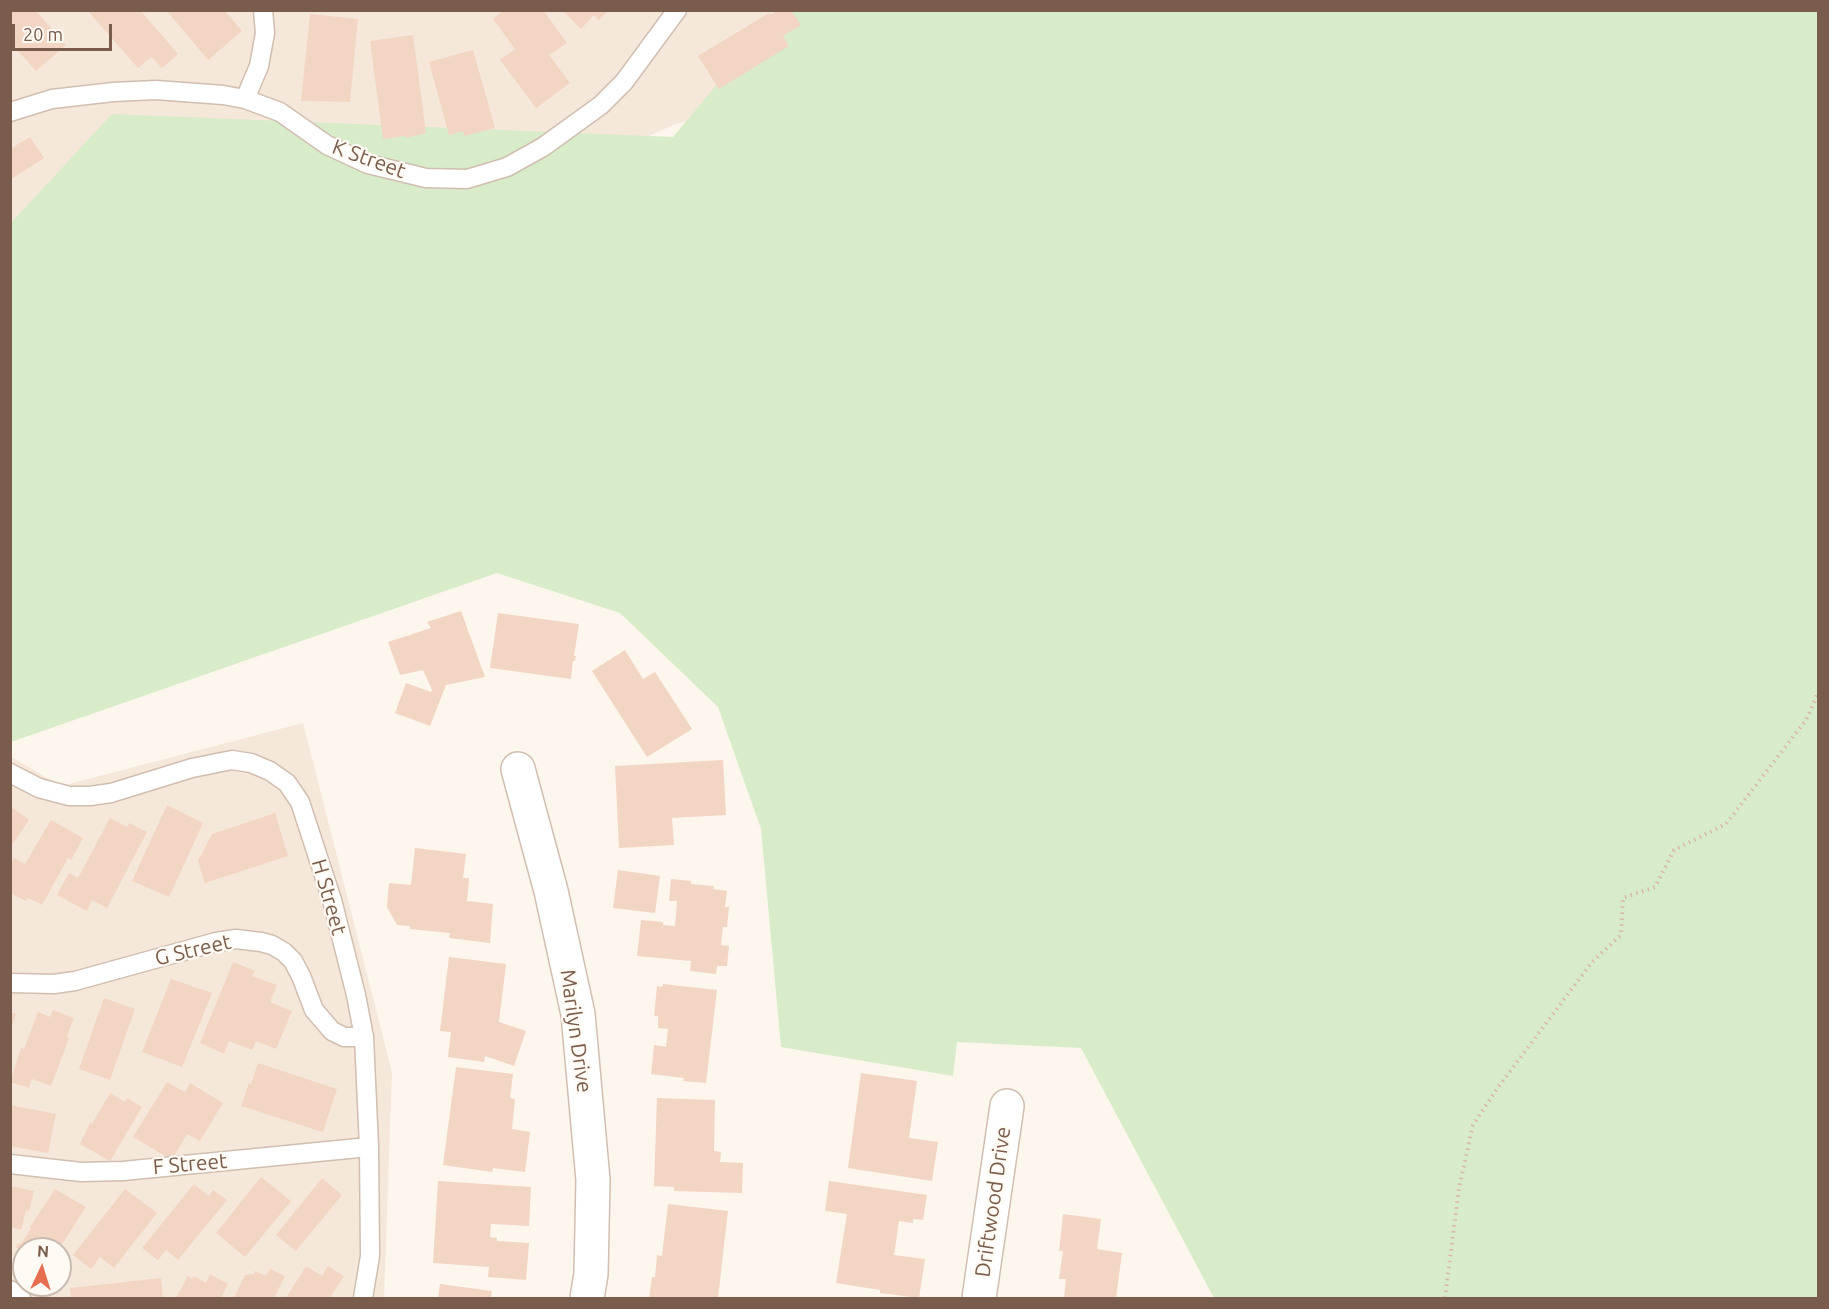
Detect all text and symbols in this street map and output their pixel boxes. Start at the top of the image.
scale bar [15,12,116,50]
text: 20 m [23,24,63,44]
street label: K Street [329,134,409,184]
street label: H Street [306,856,352,938]
street label: G Street [152,929,234,971]
street label: Marilyn Drive [555,968,597,1094]
street label: Driftwood Drive [970,1125,1016,1279]
street label: F Street [152,1148,228,1180]
north arrow [12,1237,72,1297]
text: N [37,1242,50,1260]

